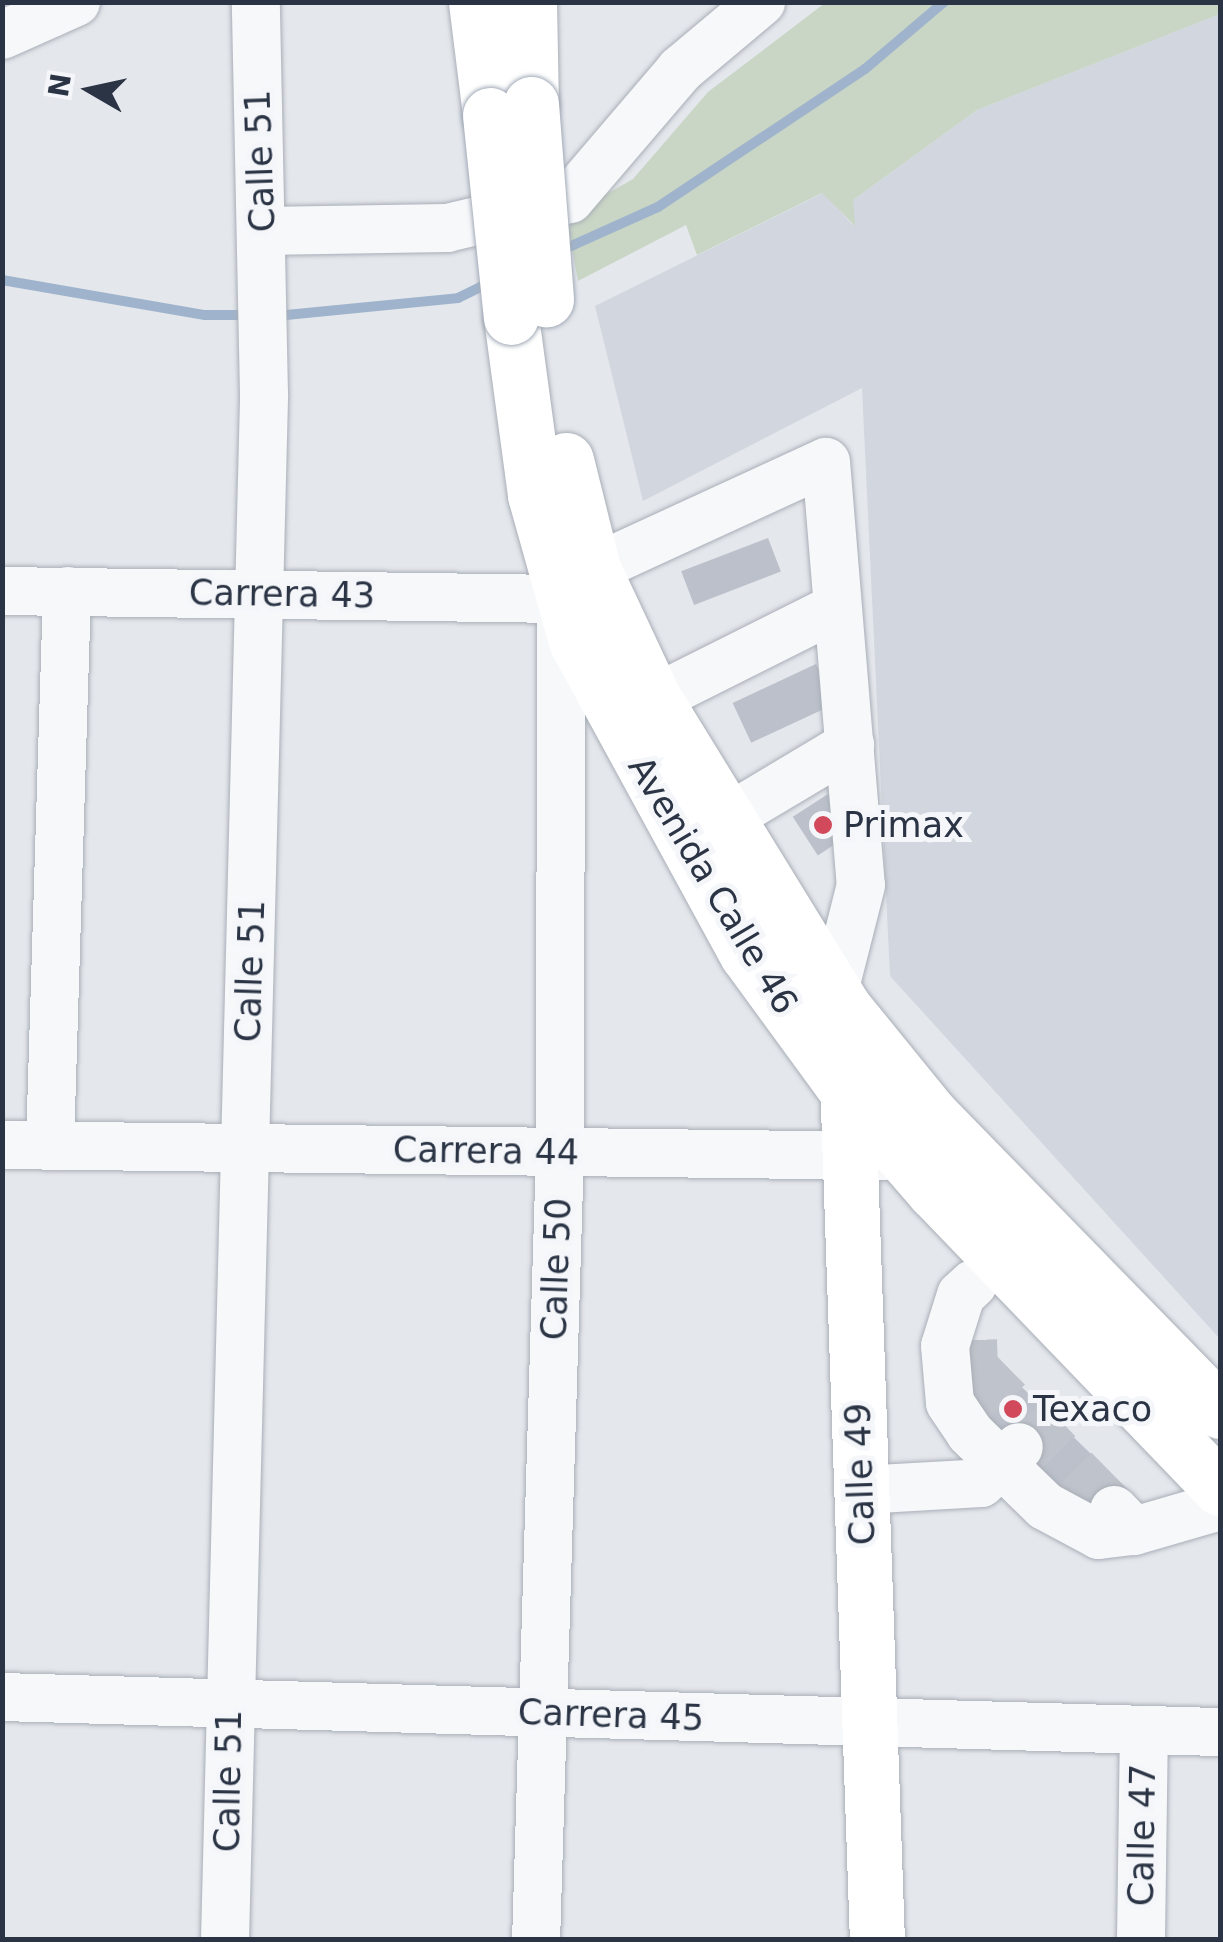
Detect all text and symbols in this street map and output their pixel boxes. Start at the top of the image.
north arrow [40,40,140,140]
text: N [42,71,78,99]
street label: Calle 51 [237,89,283,233]
street label: Carrera 43 [188,571,376,617]
street label: Avenida Calle 46 [619,748,807,1022]
place label: Primax [843,804,964,846]
marker: Primax [812,814,834,836]
street label: Calle 51 [227,899,273,1043]
street label: Carrera 44 [392,1128,580,1174]
street label: Calle 50 [533,1197,579,1341]
place label: Texaco [1033,1388,1152,1430]
marker: Texaco [1002,1398,1024,1420]
street label: Calle 49 [837,1402,883,1546]
street label: Carrera 45 [517,1691,705,1739]
street label: Calle 51 [206,1709,250,1853]
street label: Calle 47 [1120,1763,1164,1907]

